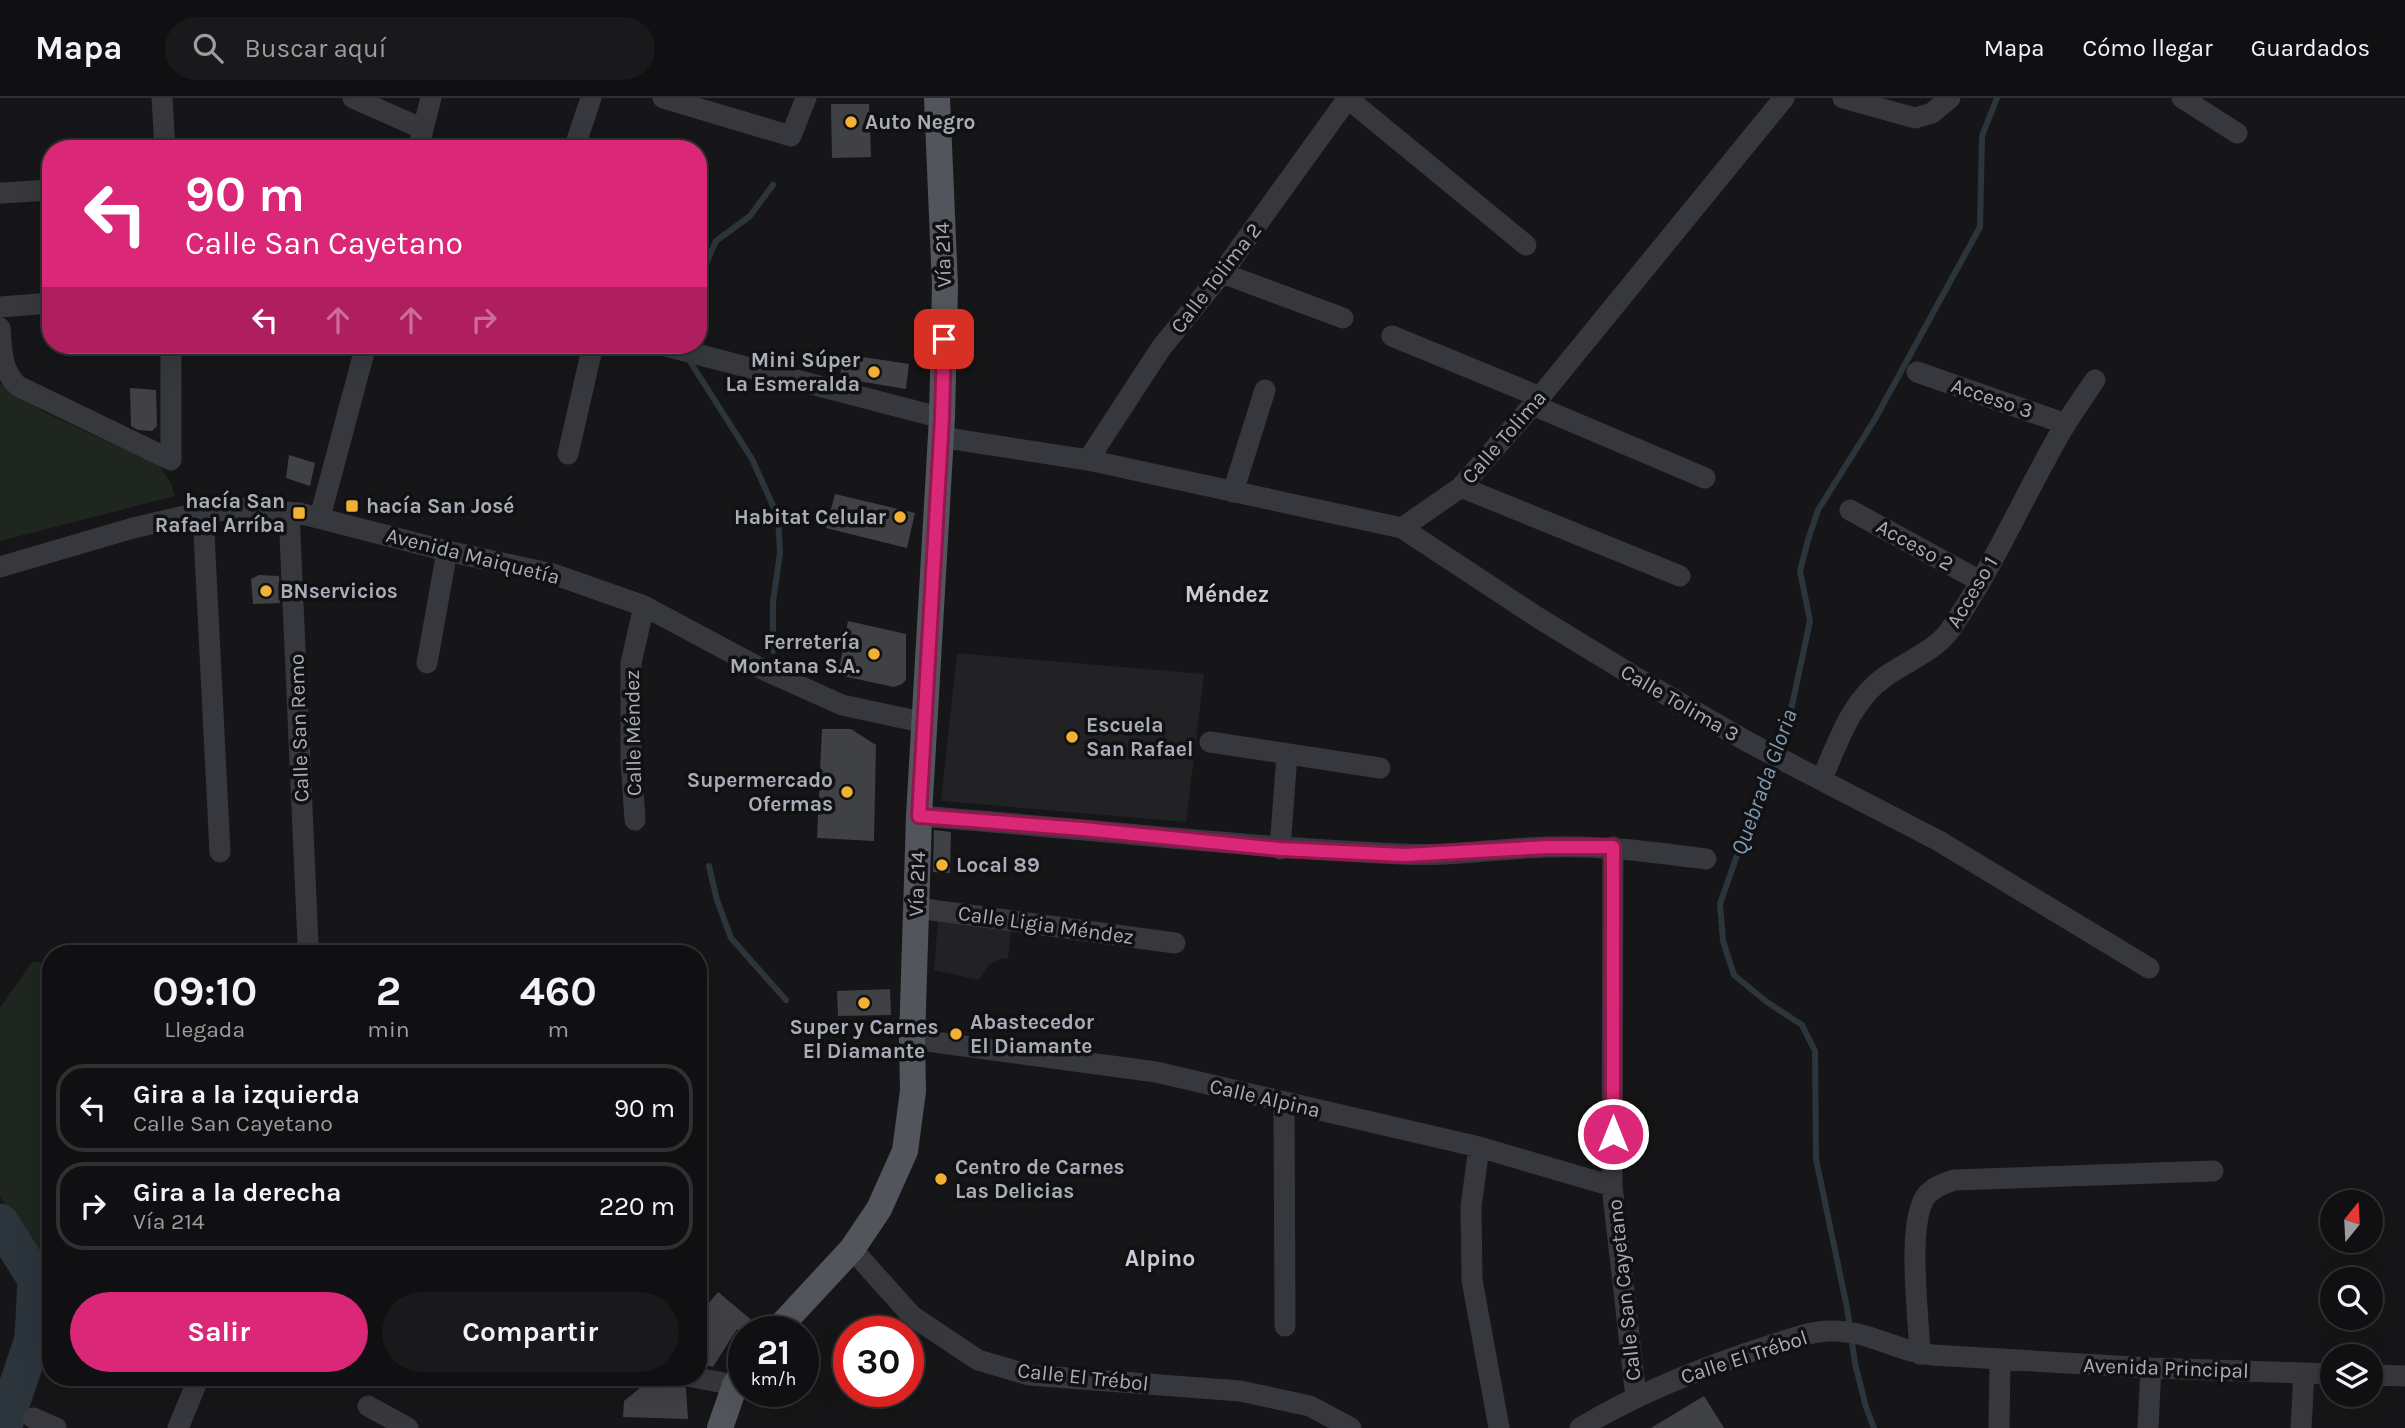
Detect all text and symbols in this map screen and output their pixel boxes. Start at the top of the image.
search box [165,17,655,80]
text: Mapa [35,29,123,67]
icon: search [189,29,227,67]
text: Buscar aquí [245,33,386,64]
text: Mapa [1984,34,2044,62]
text: Cómo llegar [2082,34,2213,62]
text: Guardados [2251,34,2370,62]
place label: Auto Negro [865,110,975,134]
marker: Auto Negro [843,114,859,130]
text: 90 m [185,166,305,223]
icon: left [70,168,161,259]
street label: Calle Tolima 2 [1166,218,1266,338]
street label: Vía 214 [930,222,956,288]
text: Calle San Cayetano [185,225,463,262]
icon: left [246,301,284,339]
icon: ahead [319,301,357,339]
icon: ahead [392,301,430,339]
icon: right [465,301,503,339]
pin [914,309,974,369]
icon: arrive [925,320,963,358]
place label: Mini Súper La Esmeralda [725,348,861,396]
marker: Mini Súper La Esmeralda [866,364,882,380]
street label: Acceso 3 [1948,373,2036,423]
street label: Calle Tolima [1457,385,1551,489]
place label: hacía San Rafael Arríba [155,489,285,537]
place label: hacía San José [366,494,514,518]
marker: hacía San José [344,498,360,514]
marker: hacía San Rafael Arríba [291,505,307,521]
place label: Habitat Celular [734,505,887,529]
marker: Habitat Celular [892,509,908,525]
street label: Acceso 2 [1872,514,1958,576]
street label: Avenida Maiquetía [384,523,562,589]
street label: Acceso 1 [1941,552,2003,632]
place label: BNservicios [280,579,398,603]
district label: Méndez [1185,581,1269,608]
marker: BNservicios [258,583,274,599]
place label: Ferretería Montana S.A. [730,630,860,678]
marker: Ferretería Montana S.A. [866,646,882,662]
street label: Calle San Remo [284,653,314,803]
street label: Calle Tolima 3 [1616,659,1744,747]
street label: Calle Méndez [620,670,646,796]
water label: Quebrada Gloria [1725,705,1803,859]
place label: Escuela San Rafael [1086,713,1193,761]
marker: Escuela San Rafael [1064,729,1080,745]
place label: Supermercado Ofermas [687,768,833,816]
marker: Supermercado Ofermas [839,784,855,800]
street label: Vía 214 [904,851,930,917]
place label: Local 89 [956,853,1040,877]
marker: Local 89 [934,857,950,873]
street label: Calle Ligia Méndez [957,901,1135,949]
text: 09:10 [152,966,257,1016]
text: 2 [376,966,401,1016]
text: 460 [520,966,597,1016]
marker: Super y Carnes El Diamante [856,995,872,1011]
place label: Abastecedor El Diamante [970,1010,1095,1058]
place label: Super y Carnes El Diamante [789,1015,939,1063]
text: Llegada [164,1016,245,1043]
text: min [367,1016,410,1043]
text: m [548,1016,569,1043]
marker: Abastecedor El Diamante [948,1026,964,1042]
street label: Calle Alpina [1207,1074,1323,1122]
text: Gira a la izquierda [133,1079,360,1110]
icon: left [74,1089,112,1127]
text: 90 m [614,1093,675,1124]
position arrow [1576,1097,1650,1171]
text: Calle San Cayetano [133,1110,333,1137]
place label: Centro de Carnes Las Delicias [955,1155,1125,1203]
marker: Centro de Carnes Las Delicias [933,1171,949,1187]
text: Gira a la derecha [133,1177,342,1208]
icon: right [74,1187,112,1225]
north arrow [2320,1190,2384,1253]
map controls [2320,1190,2383,1407]
text: 220 m [599,1191,675,1222]
street label: Calle San Cayetano [1603,1198,1645,1382]
text: Vía 214 [133,1208,205,1235]
district label: Alpino [1125,1245,1195,1272]
button: search [2320,1267,2383,1330]
button: Salir [70,1292,368,1372]
button: Compartir [382,1292,679,1372]
speed limit sign: 30 [833,1316,924,1407]
street label: Calle El Trébol [1678,1325,1810,1389]
text: 21 [757,1332,790,1373]
button: layers [2320,1344,2383,1407]
street label: Avenida Principal [2083,1353,2249,1383]
street label: Calle El Trébol [1016,1358,1150,1396]
text: km/h [751,1368,796,1390]

